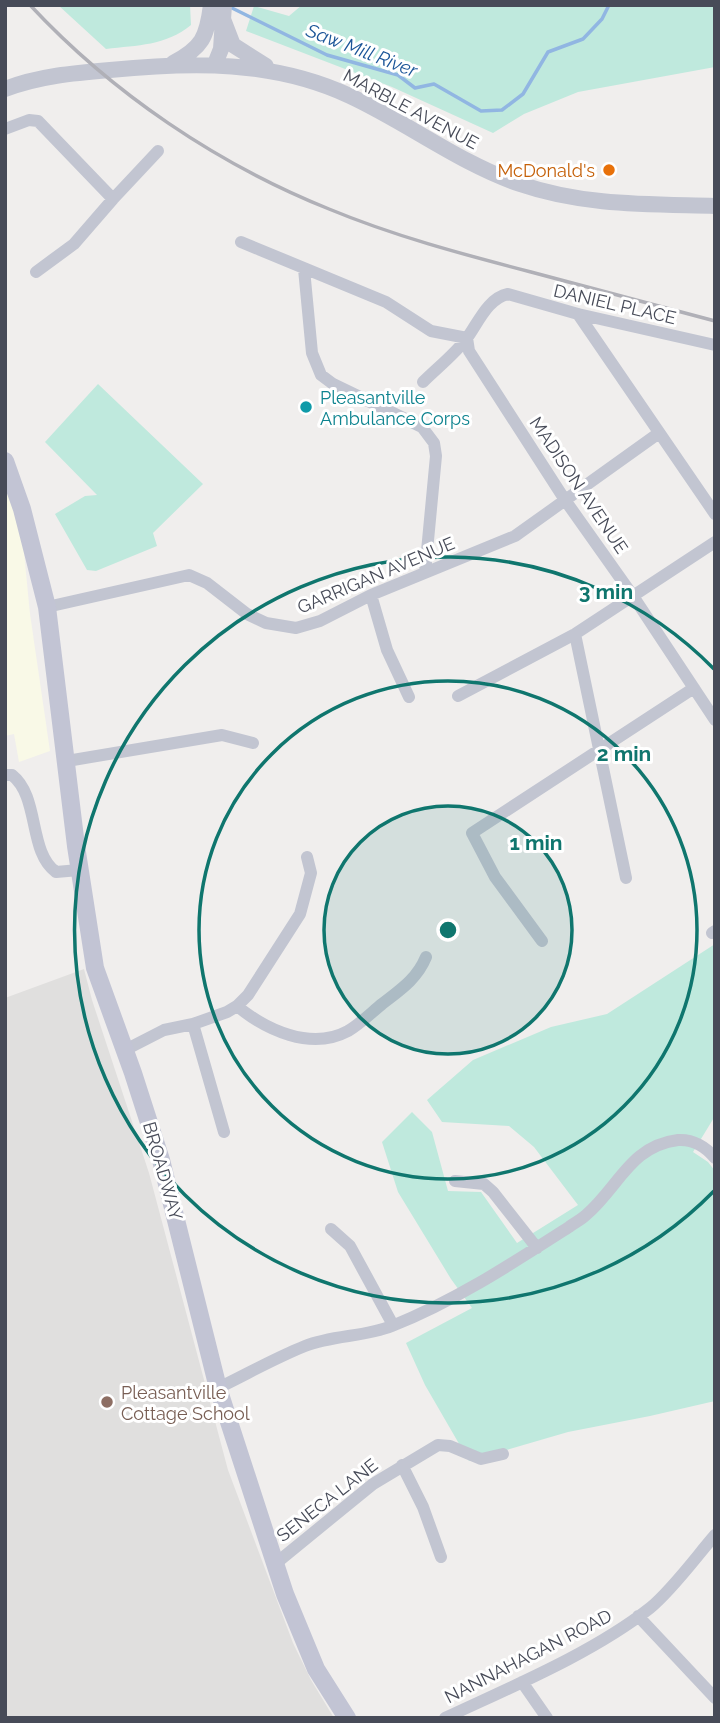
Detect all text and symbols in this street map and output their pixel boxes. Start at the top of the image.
water label: Saw Mill River [302,18,422,82]
street label: MARBLE AVENUE [340,65,482,153]
place label: McDonald's [497,160,595,181]
marker: McDonald's [601,162,617,178]
street label: DANIEL PLACE [552,280,678,328]
place label: Pleasantville Ambulance Corps [320,387,470,429]
marker: Pleasantville Ambulance Corps [298,399,314,415]
street label: MADISON AVENUE [525,413,633,557]
street label: GARRIGAN AVENUE [294,532,458,618]
text: 3 min [579,579,633,604]
text: 2 min [597,741,651,766]
text: 1 min [509,830,563,855]
centre of rings [436,918,460,942]
street label: BROADWAY [139,1119,187,1223]
place label: Pleasantville Cottage School [121,1382,250,1424]
marker: Pleasantville Cottage School [99,1394,115,1410]
street label: SENECA LANE [272,1454,382,1546]
street label: NANNAHAGAN ROAD [441,1605,615,1707]

